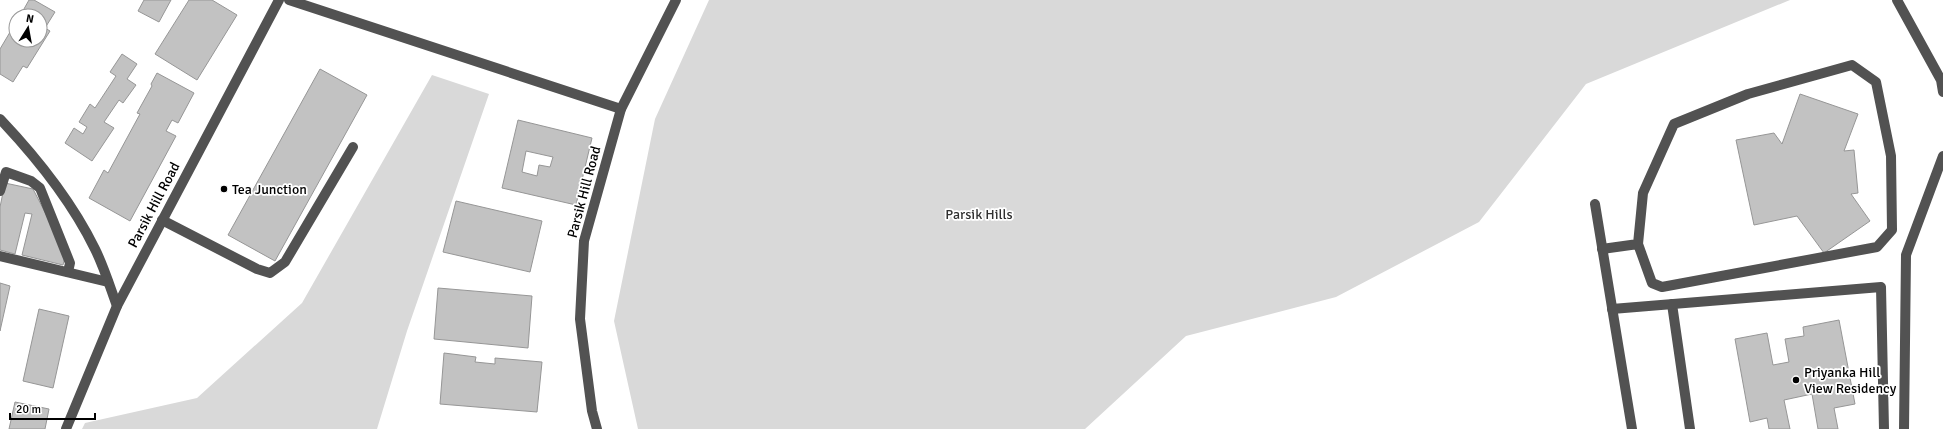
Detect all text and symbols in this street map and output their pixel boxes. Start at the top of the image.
north arrow [8,8,48,48]
text: N [25,12,35,26]
street label: Parsik Hill Road [564,144,604,240]
street label: Parsik Hill Road [124,159,184,251]
place label: Tea Junction [232,181,307,198]
marker: Tea Junction [219,184,229,194]
park label: Parsik Hills [945,206,1013,223]
place label: Priyanka Hill View Residency [1804,364,1897,397]
marker: Priyanka Hill View Residency [1791,375,1801,385]
scale bar [10,395,95,421]
text: 20 m [16,402,41,417]

